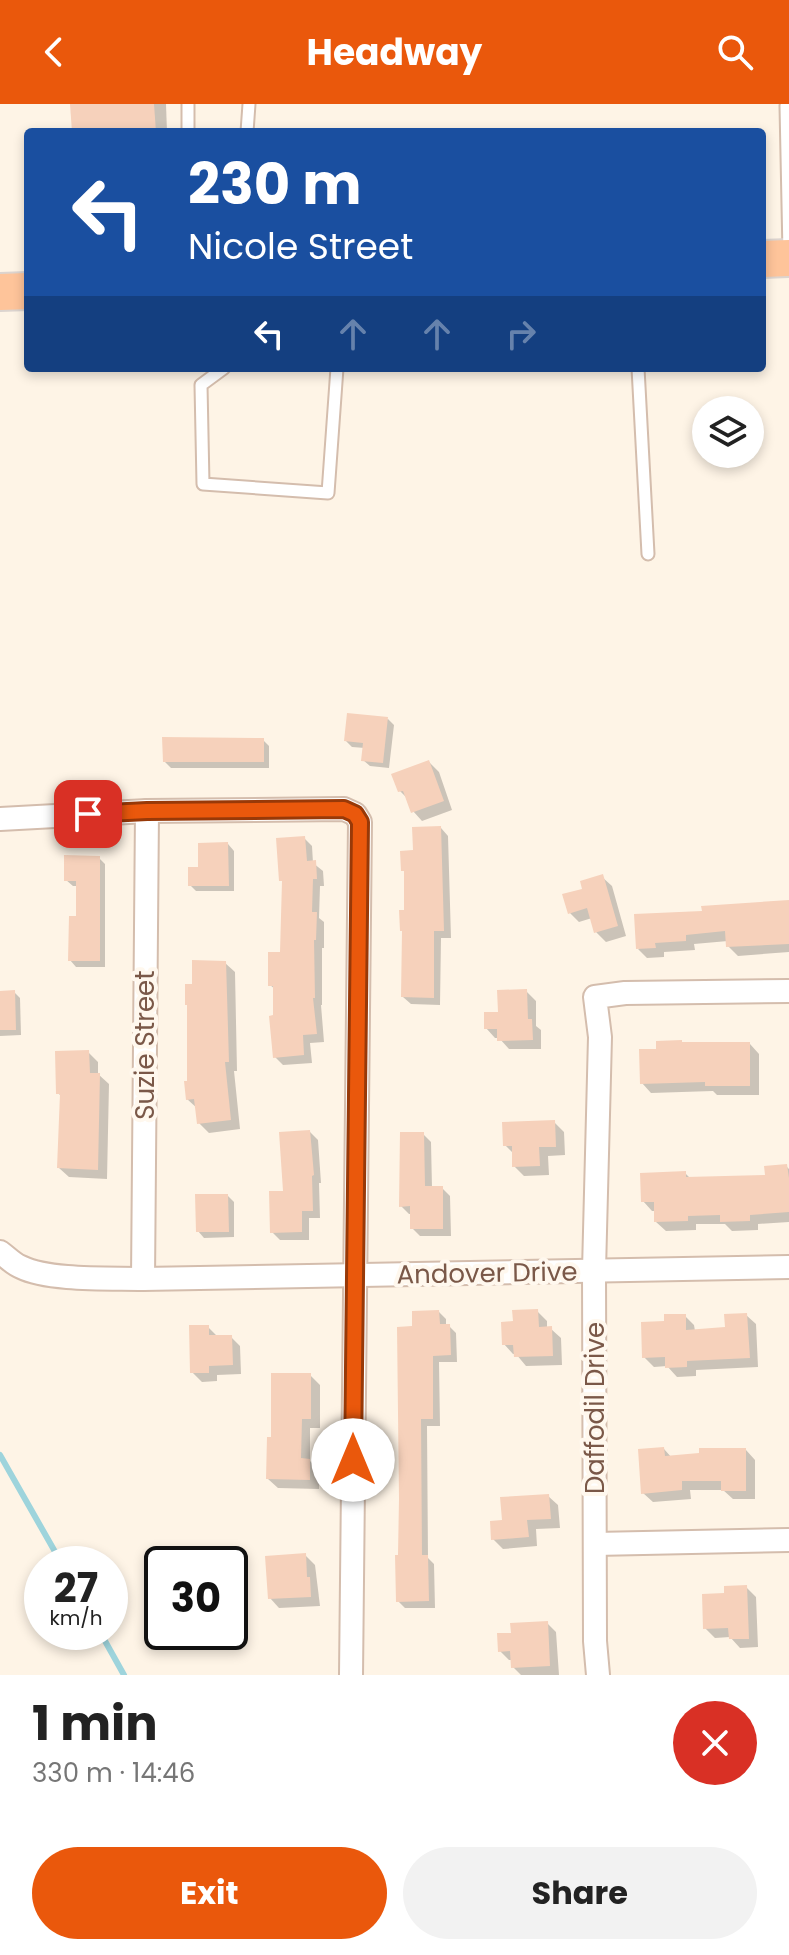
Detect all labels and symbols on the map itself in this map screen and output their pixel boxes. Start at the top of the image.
pin [54,780,122,848]
street label: Suzie Street [127,970,163,1120]
street label: Andover Drive [396,1253,578,1293]
street label: Daffodil Drive [577,1322,613,1494]
position arrow [311,1418,395,1502]
speed limit sign: 30 [144,1546,248,1650]

